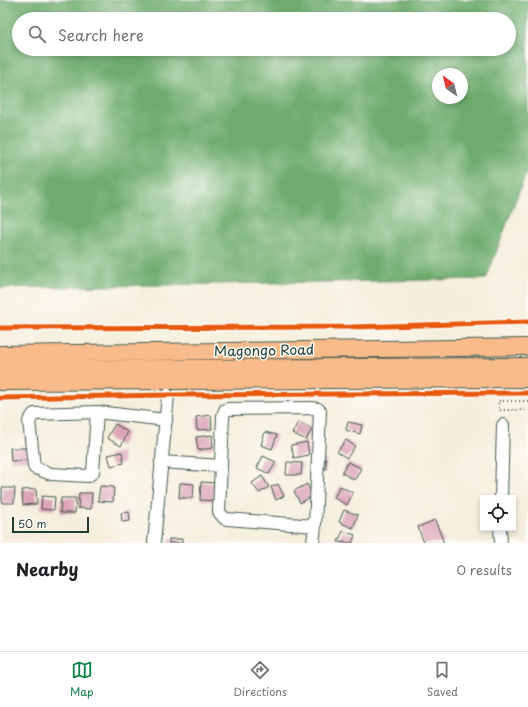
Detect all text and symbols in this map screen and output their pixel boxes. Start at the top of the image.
search box [12,12,516,56]
icon: search [26,23,48,45]
text: Search here [58,23,144,46]
north arrow [432,68,468,104]
street label: Magongo Road [214,339,314,361]
map controls [480,495,516,531]
button: locate [480,495,516,531]
scale bar [12,515,89,534]
text: 50 m [18,515,47,532]
text: Nearby [16,556,78,582]
text: 0 results [457,560,512,579]
tab: Map [70,659,93,700]
tab: Directions [233,659,287,700]
tab: Saved [427,659,458,700]

